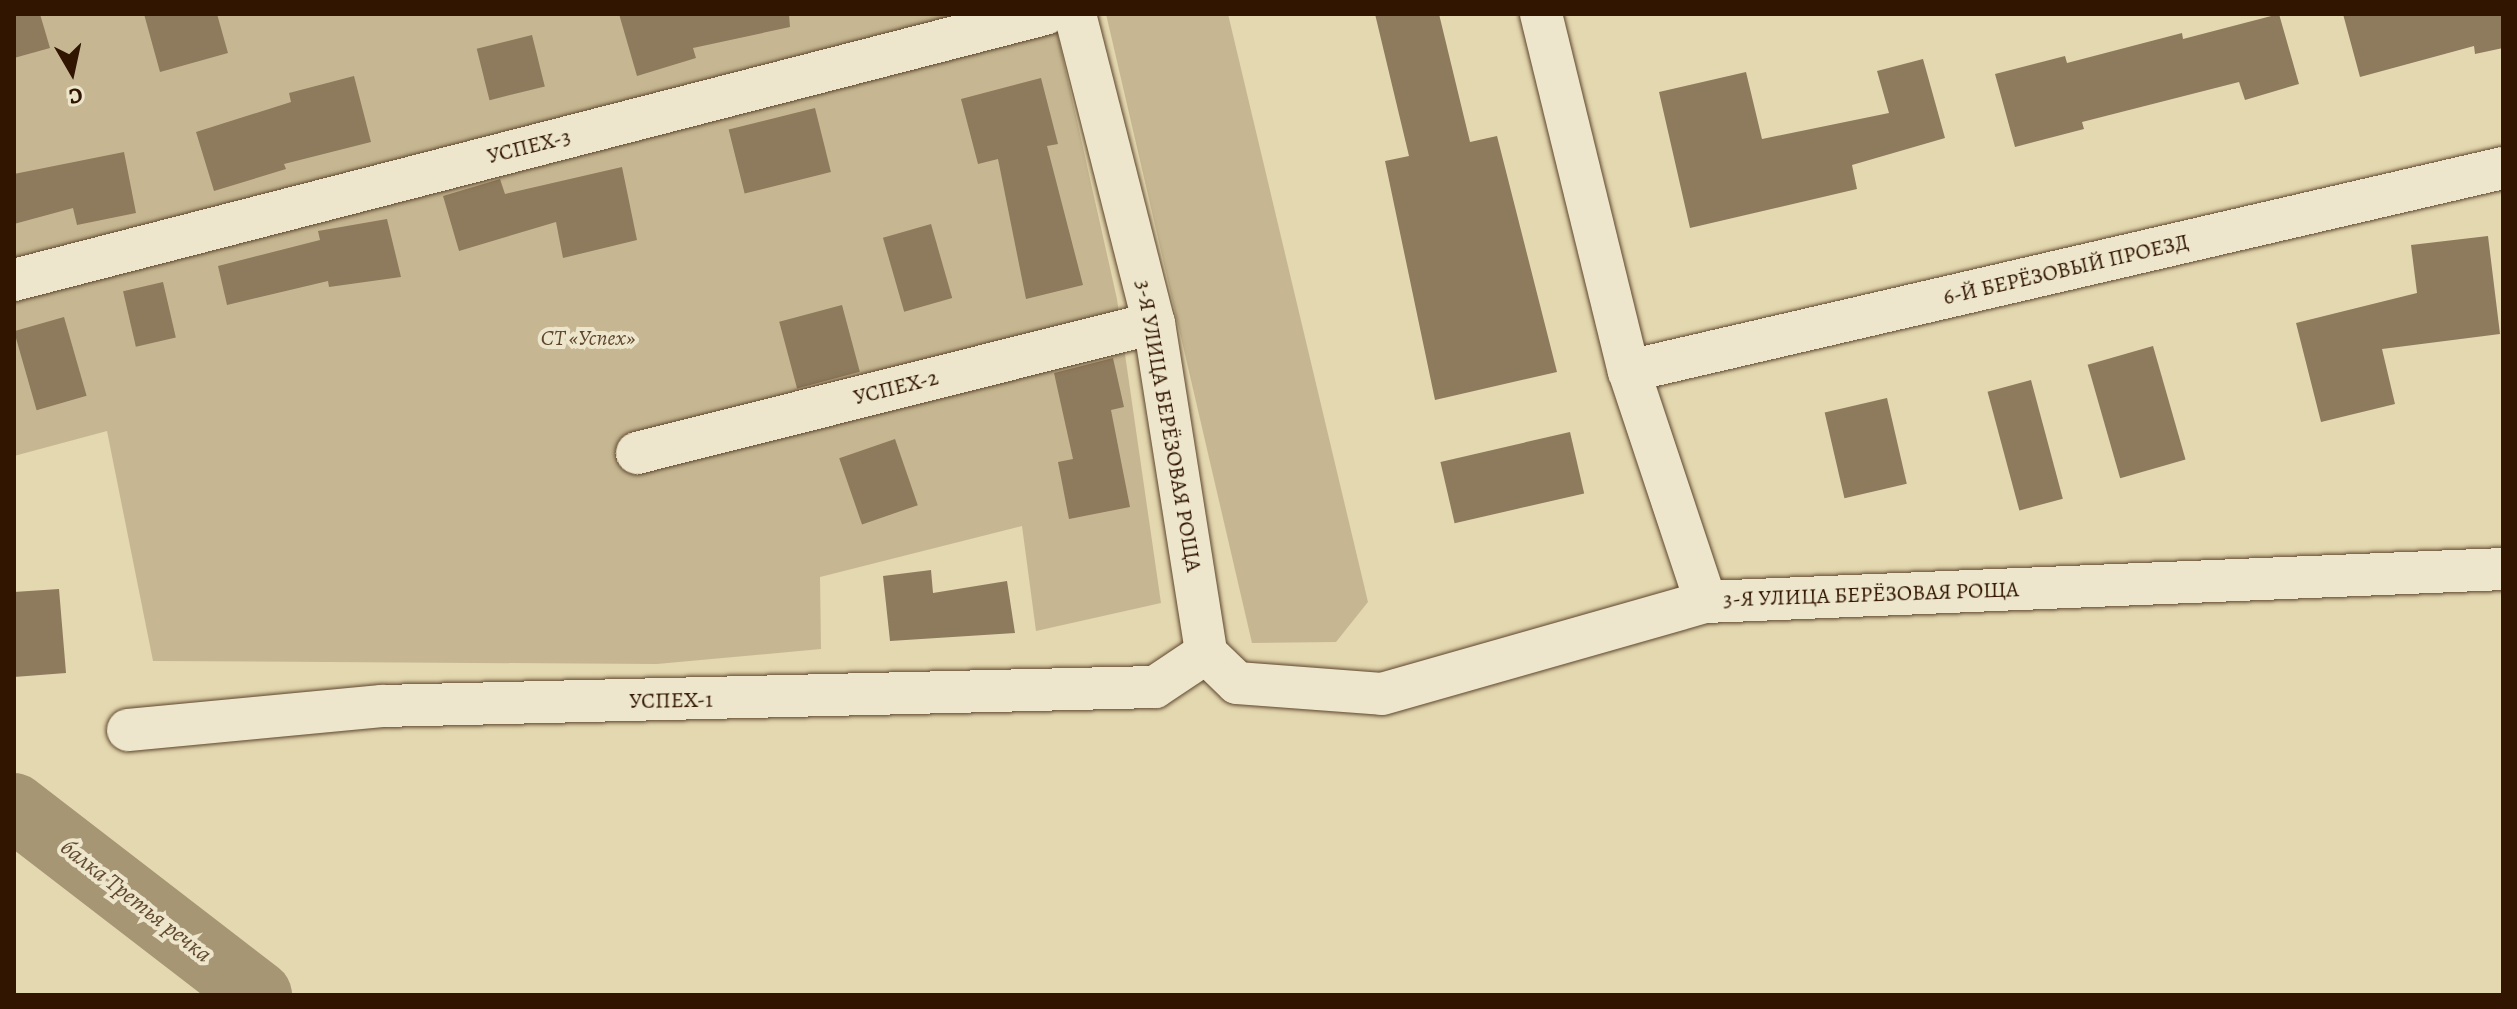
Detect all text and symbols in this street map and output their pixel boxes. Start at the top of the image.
north arrow [32,32,112,112]
text: С [67,80,85,112]
street label: УСПЕХ-3 [485,124,573,170]
street label: 6-Й БЕРЁЗОВЫЙ ПРОЕЗД [1941,229,2191,311]
street label: 3-Я УЛИЦА БЕРЁЗОВАЯ РОЩА [1129,278,1207,574]
park label: СТ «Успех» [541,326,635,352]
street label: УСПЕХ-2 [851,365,941,411]
street label: 3-Я УЛИЦА БЕРЁЗОВАЯ РОЩА [1723,577,2019,613]
street label: УСПЕХ-1 [629,687,713,715]
water label: балка Третья речка [55,833,217,969]

